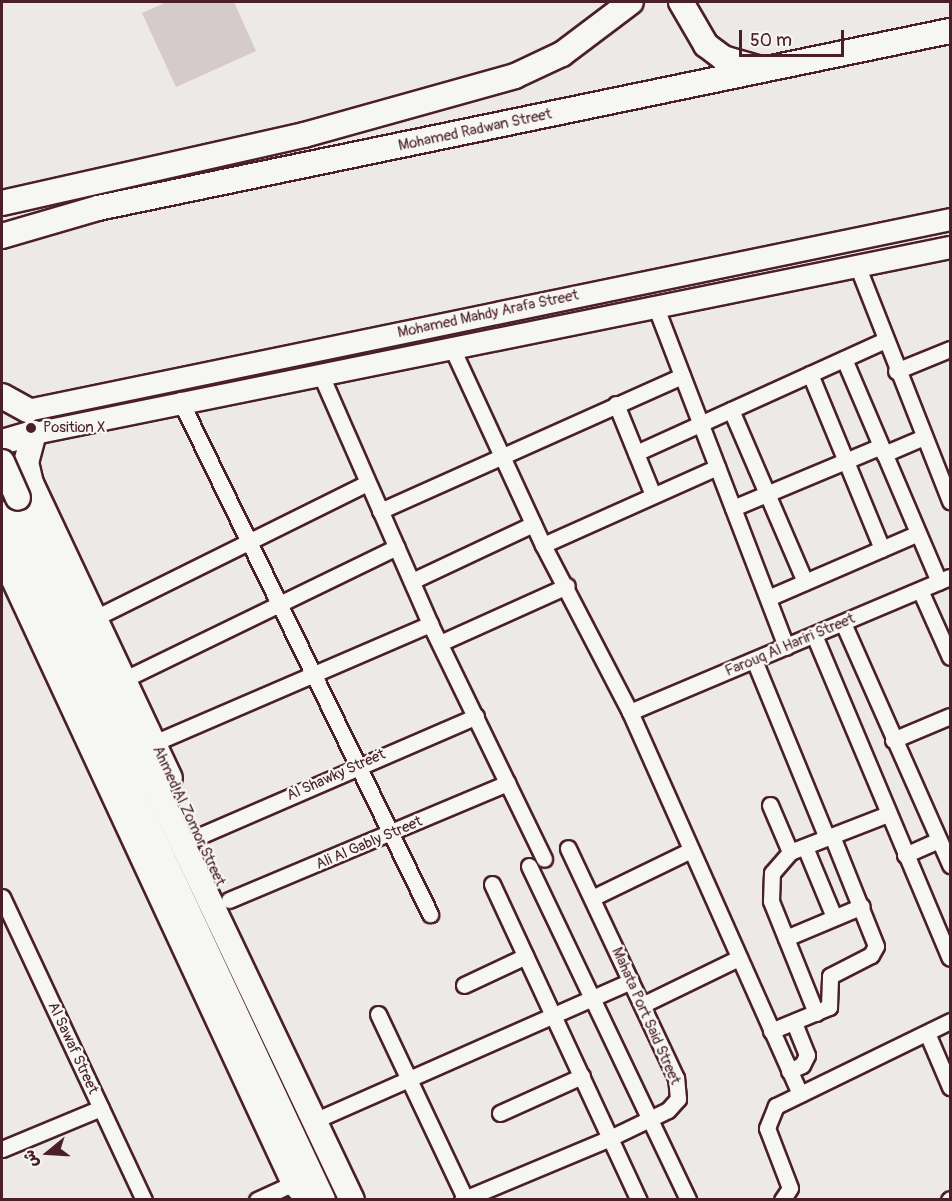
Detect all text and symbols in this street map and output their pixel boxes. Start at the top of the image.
scale bar [742,18,847,56]
text: 50 m [750,29,792,52]
street label: Mohamed Radwan Street [397,105,553,155]
street label: Mohamed Mahdy Arafa Street [396,286,580,342]
place label: Position X [43,419,106,437]
marker: Position X [24,421,38,435]
street label: Farouq Al Hariri Street [722,610,858,680]
street label: Ahmed Al Zomor Street [149,743,229,889]
street label: Al Shawky Street [284,745,388,805]
street label: Ali Al Gably Street [313,812,425,874]
street label: Mahata Port Said Street [608,945,684,1087]
street label: Al Sawaf Street [44,999,102,1097]
north arrow [18,1123,78,1183]
text: ش [19,1147,43,1170]

